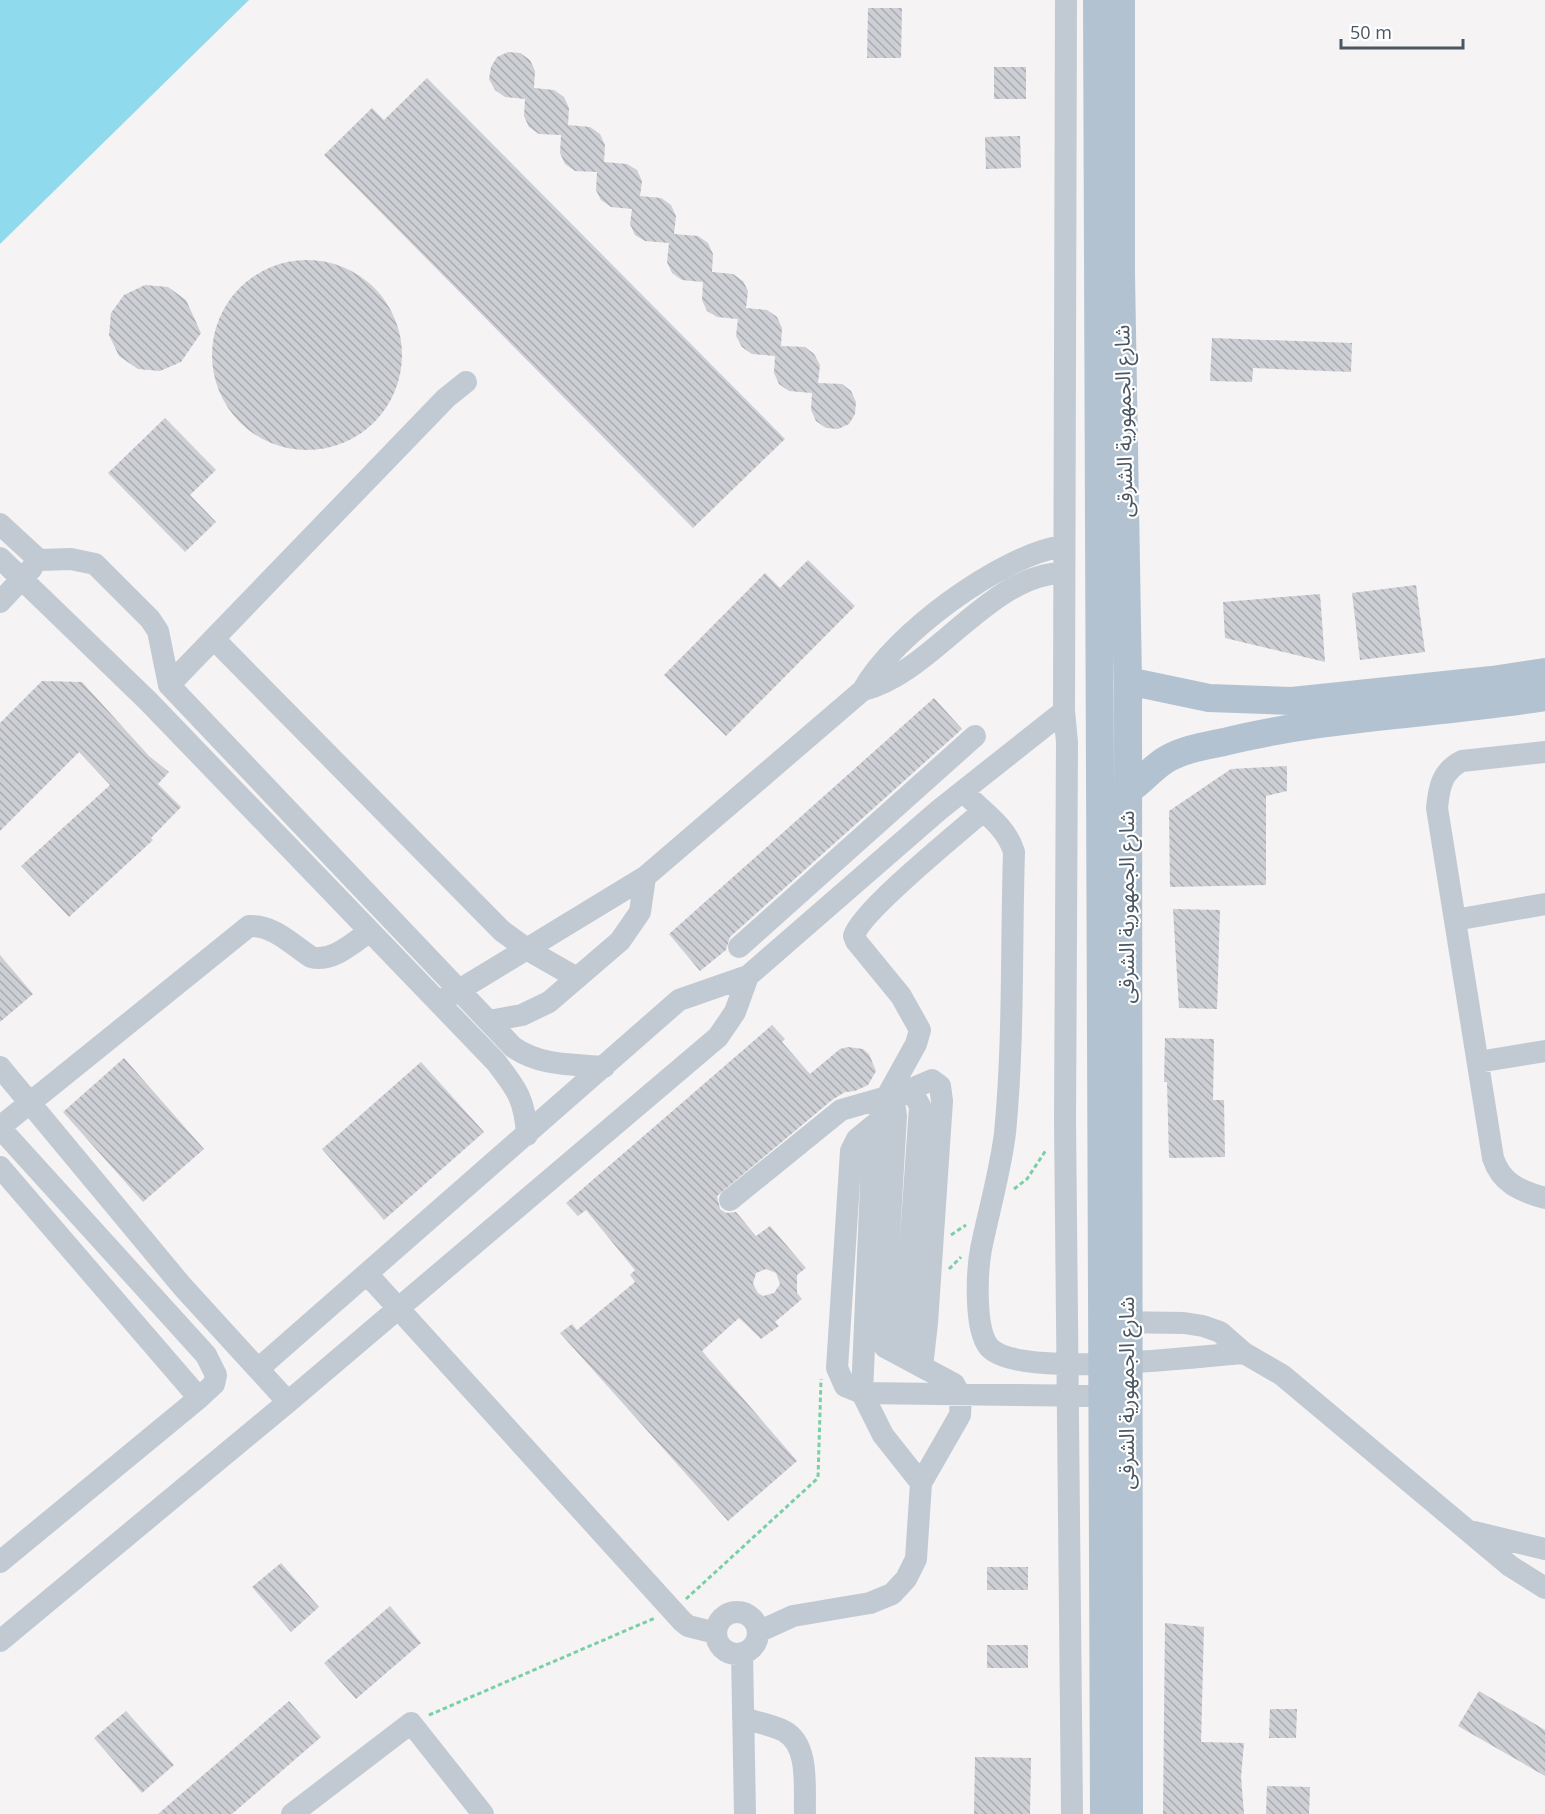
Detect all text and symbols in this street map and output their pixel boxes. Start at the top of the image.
scale bar [1341,12,1462,50]
text: 50 m [1350,20,1392,44]
street label: شارع الجمهورية الشرقى [1107,324,1141,518]
street label: شارع الجمهورية الشرقى [1112,811,1142,1003]
street label: شارع الجمهورية الشرقى [1112,1297,1142,1489]

